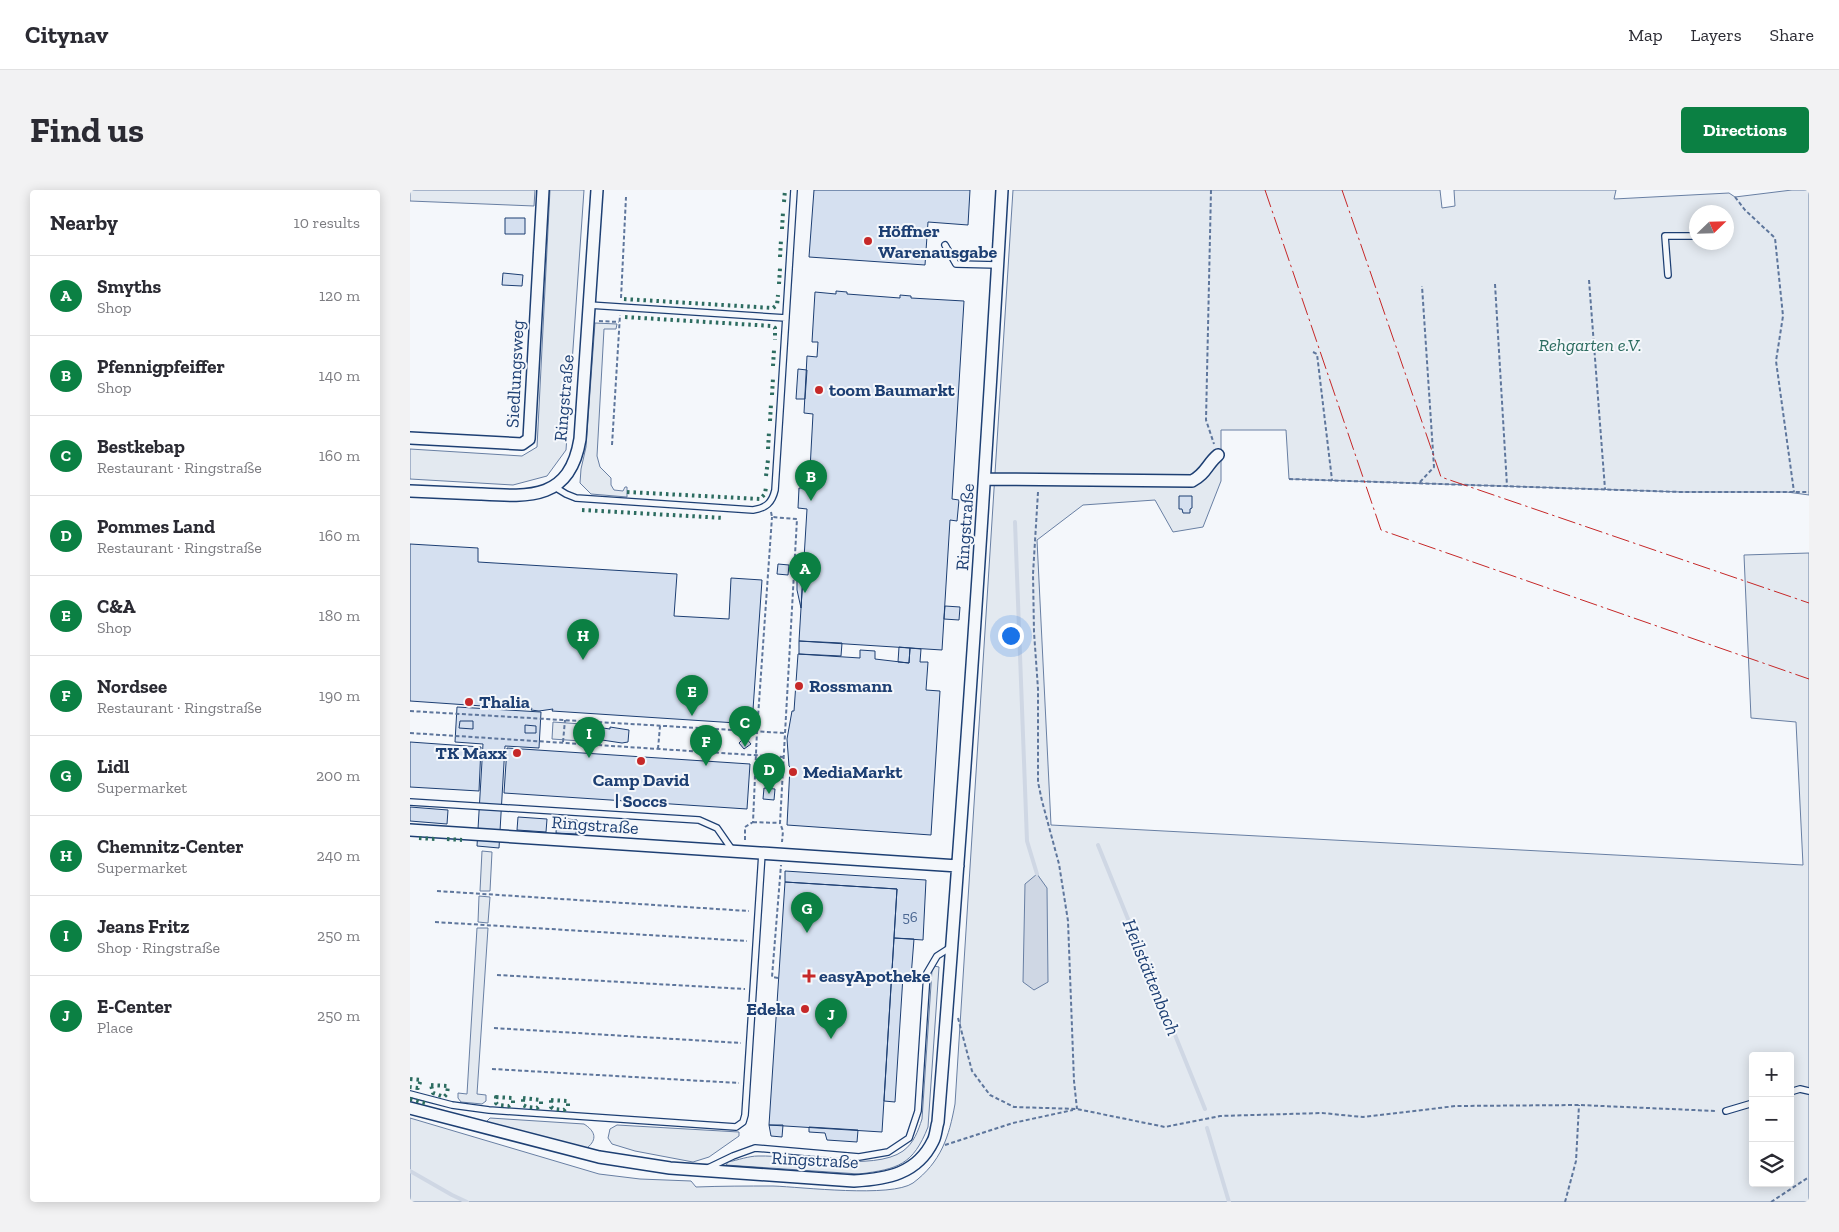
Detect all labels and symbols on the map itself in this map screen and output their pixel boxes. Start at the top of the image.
north arrow [1689,205,1734,250]
place label: Höffner Warenausgabe [878,220,997,263]
marker: Höffner Warenausgabe [862,235,874,247]
street label: Siedlungsweg [501,319,529,428]
park label: Rehgarten e.V. [1538,334,1642,356]
street label: Ringstraße [549,354,579,442]
place label: toom Baumarkt [829,379,956,401]
marker: toom Baumarkt [813,384,825,396]
pin: B [795,460,827,501]
street label: Ringstraße [951,483,979,571]
pin: A [789,552,821,593]
pin: H [567,619,599,660]
your location [998,623,1024,649]
pin: E [676,675,708,716]
place label: Rossmann [809,675,893,697]
marker: Rossmann [793,680,805,692]
place label: Thalia [479,691,530,713]
marker: Thalia [463,696,475,708]
pin: C [729,706,761,747]
pin: I [573,717,605,758]
pin: F [690,725,722,766]
place label: TK Maxx [435,742,507,764]
marker: TK Maxx [511,747,523,759]
pin: D [753,753,785,794]
marker: Camp David | Soccs [635,755,647,767]
place label: MediaMarkt [803,761,903,783]
marker: MediaMarkt [787,766,799,778]
place label: Camp David | Soccs [593,769,690,812]
street label: Ringstraße [551,811,639,839]
pin: G [791,892,823,933]
house number: 56 [902,908,918,926]
water label: Heilstättenbach [1118,916,1185,1039]
place label: easyApotheke [819,965,931,987]
marker: easyApotheke [803,970,815,982]
place label: Edeka [746,998,795,1020]
pin: J [815,998,847,1039]
marker: Edeka [799,1003,811,1015]
street label: Ringstraße [771,1147,859,1173]

